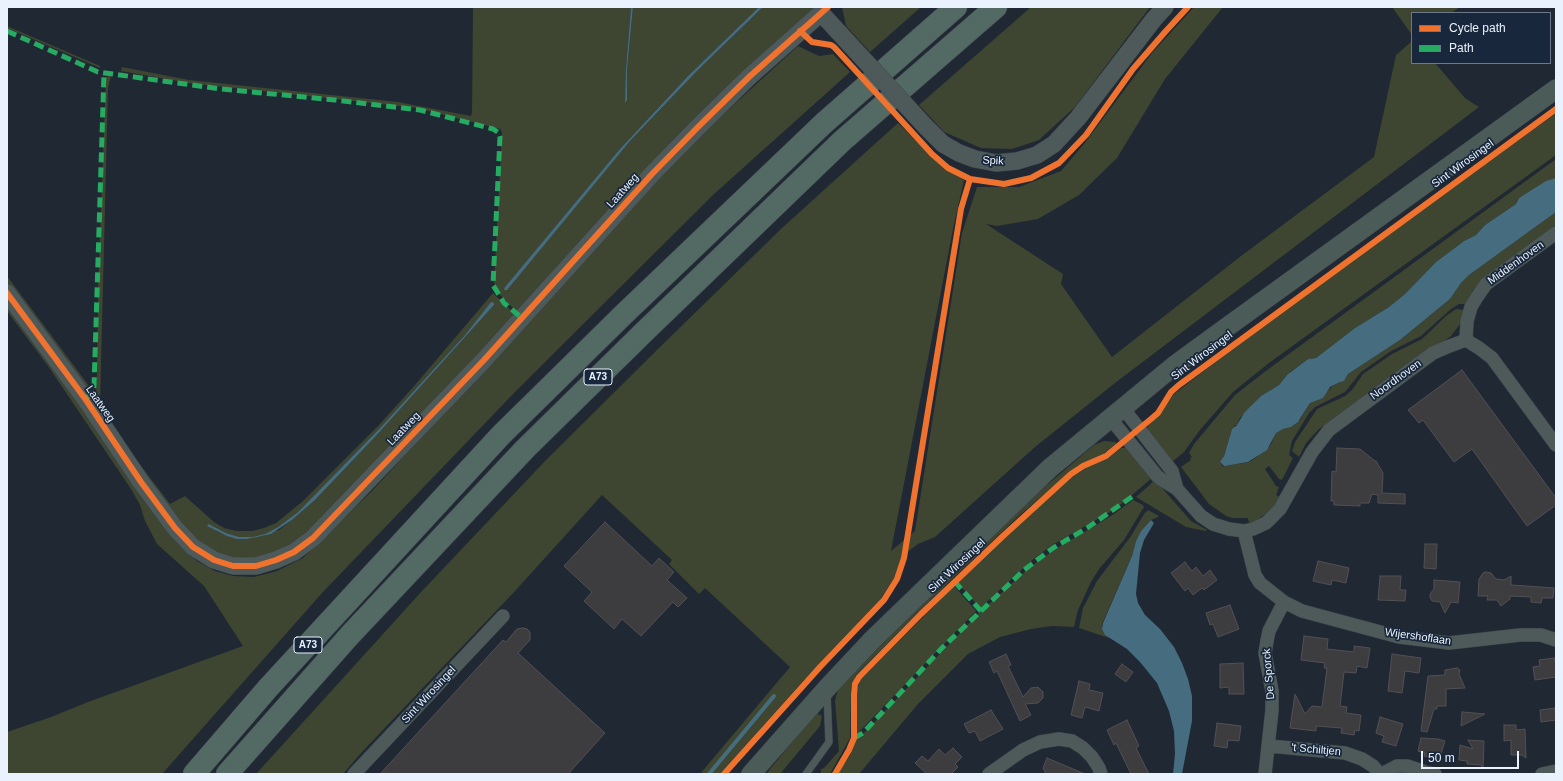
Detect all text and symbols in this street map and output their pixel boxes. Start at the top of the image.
legend [1411,12,1551,64]
text: Cycle path [1449,21,1506,35]
text: Path [1449,41,1474,55]
street label: Sint Wirosingel [1429,137,1497,191]
street label: Spik [982,154,1004,168]
street label: Laatweg [604,171,642,211]
street label: Middenhoven [1485,238,1547,288]
street label: Sint Wirosingel [1169,329,1235,383]
street label: Noordhoven [1368,357,1424,403]
road number: A73 [584,369,612,385]
street label: Laatweg [83,383,117,425]
street label: Laatweg [385,409,423,449]
street label: Sint Wirosingel [926,536,988,596]
street label: Wijershoflaan [1384,626,1452,648]
road number: A73 [294,637,322,653]
street label: De Sporck [1260,648,1278,700]
street label: Sint Wirosingel [399,664,459,726]
street label: 't Schiltjen [1291,741,1341,759]
scale bar [1423,743,1521,769]
text: 50 m [1428,751,1455,765]

